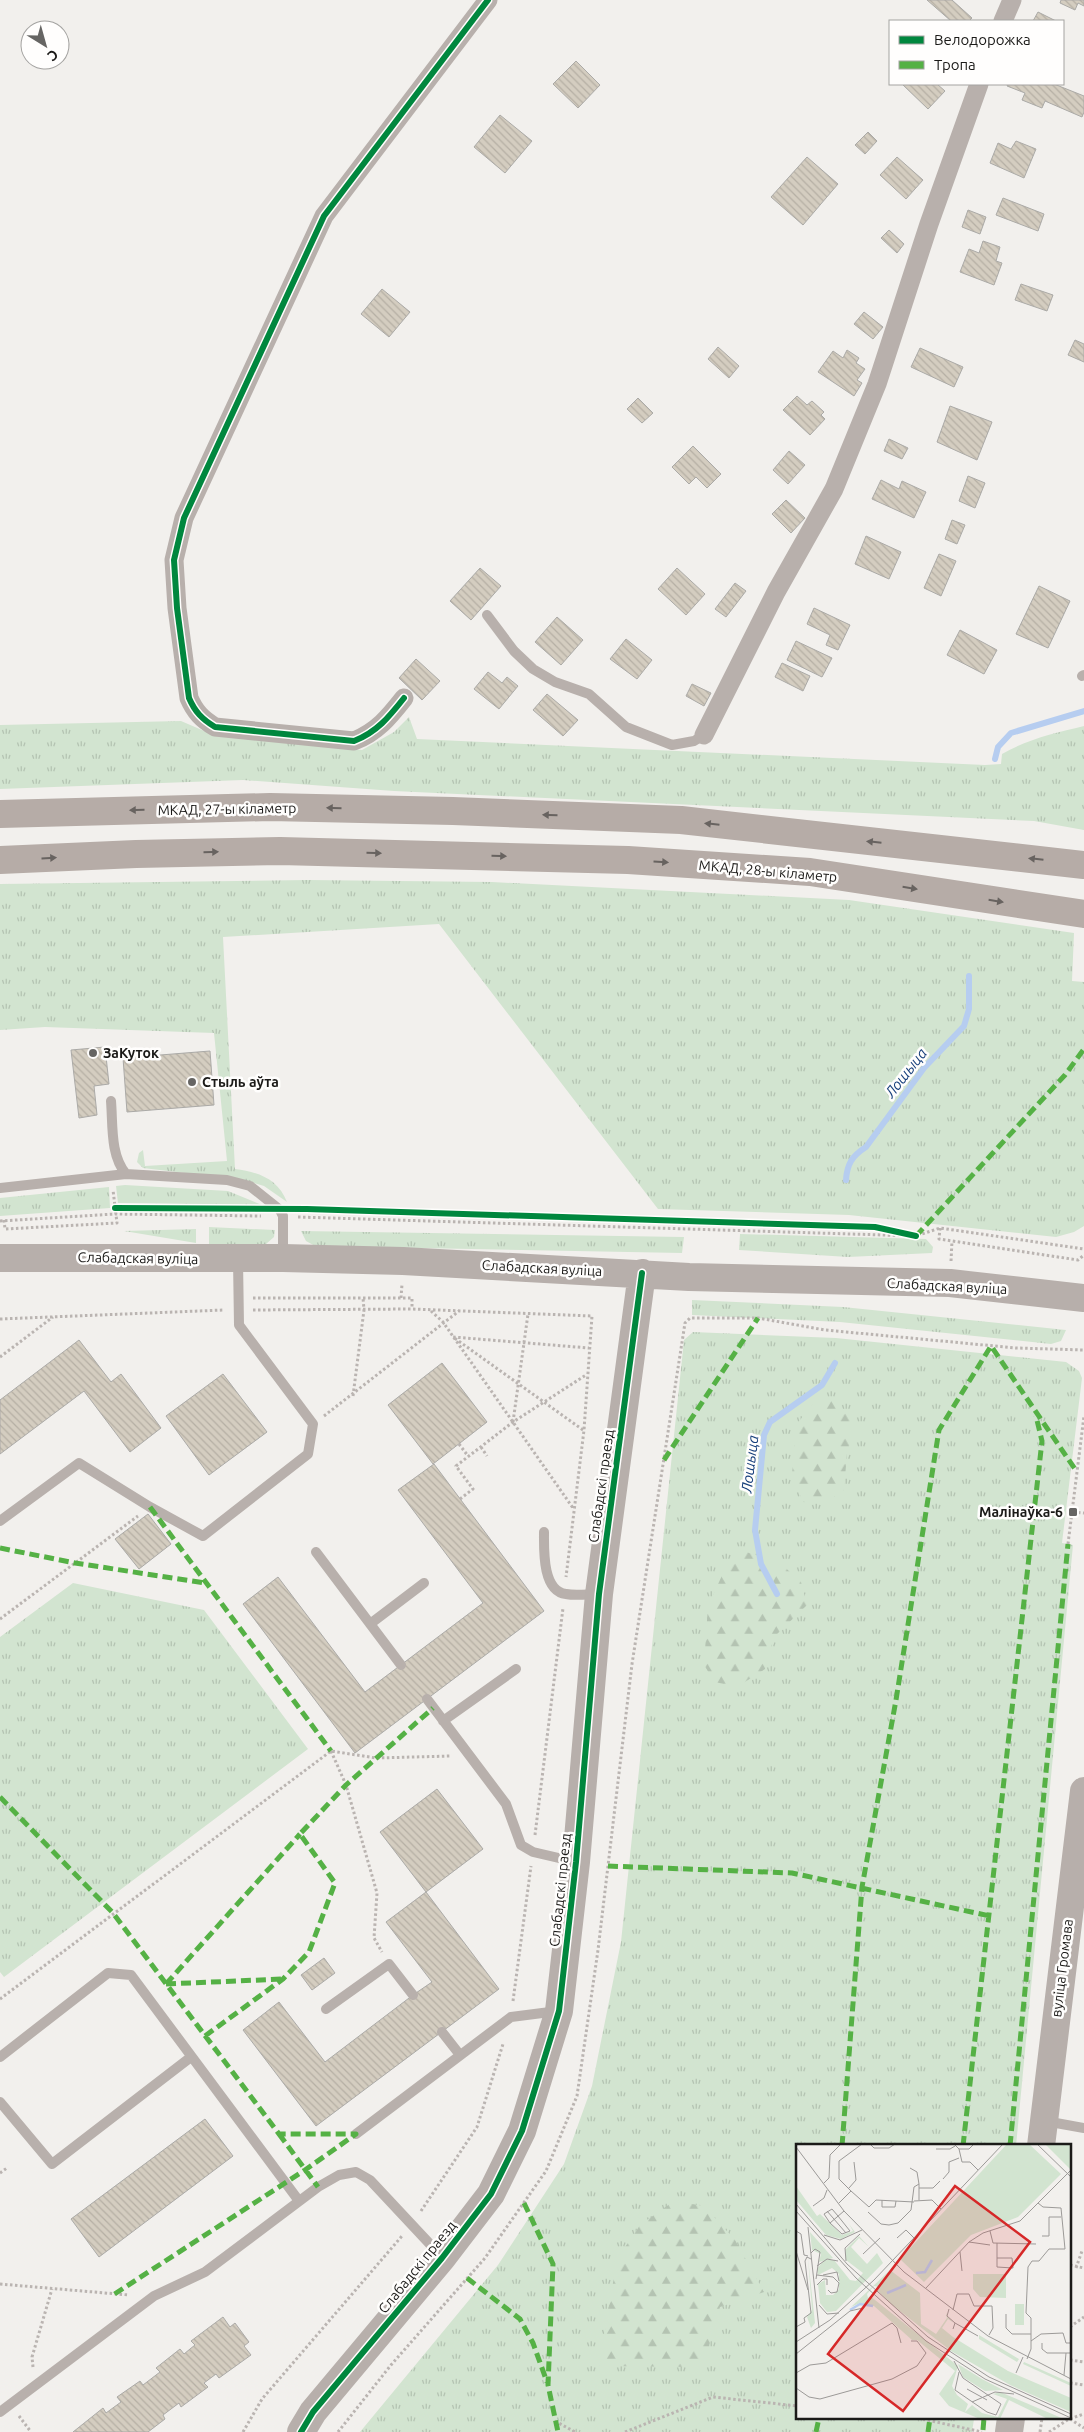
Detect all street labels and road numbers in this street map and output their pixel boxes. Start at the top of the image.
street label: МКАД, 27-ы кіламетр [157,800,297,818]
street label: МКАД, 28-ы кіламетр [698,857,838,885]
street label: Слабадская вуліца [78,1249,198,1267]
street label: Слабадская вуліца [481,1257,603,1279]
street label: Слабадская вуліца [886,1275,1008,1297]
street label: Слабадскі праезд [585,1428,617,1544]
street label: Слабадскі праезд [546,1832,574,1948]
street label: вуліца Громава [1048,1918,1076,2018]
street label: Слабадскі праезд [375,2218,459,2316]

